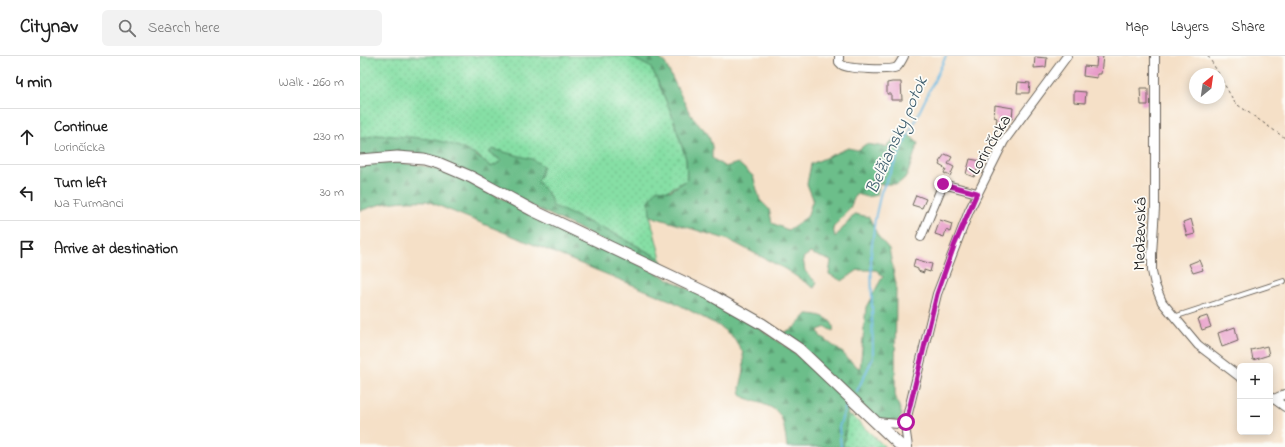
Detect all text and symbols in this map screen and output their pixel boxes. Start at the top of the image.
search box [102,10,382,46]
text: Citynav [20,14,78,41]
icon: search [116,17,138,39]
text: Search here [148,17,220,39]
text: Map [1125,17,1149,38]
text: Layers [1171,17,1209,38]
text: Share [1231,17,1265,38]
north arrow [1189,68,1225,104]
text: 4 min [16,70,52,95]
water label: Belžiansky potok [860,72,936,199]
text: Walk · 260 m [279,73,344,92]
street label: Lorinčícka [962,110,1018,180]
text: Continue [54,116,108,138]
icon: ahead [16,126,38,148]
text: 230 m [313,127,344,146]
text: Lorinčícka [54,138,105,157]
text: Turn left [54,172,107,194]
route end [934,175,952,193]
icon: left [16,182,38,204]
text: 30 m [320,183,344,202]
text: Na Furmanci [54,194,124,213]
street label: Medzevská [1127,197,1154,271]
icon: arrive [16,238,38,260]
text: Arrive at destination [54,238,178,260]
map controls [1237,363,1273,435]
button: + [1237,363,1273,399]
button: − [1237,399,1273,435]
route start [897,413,915,431]

